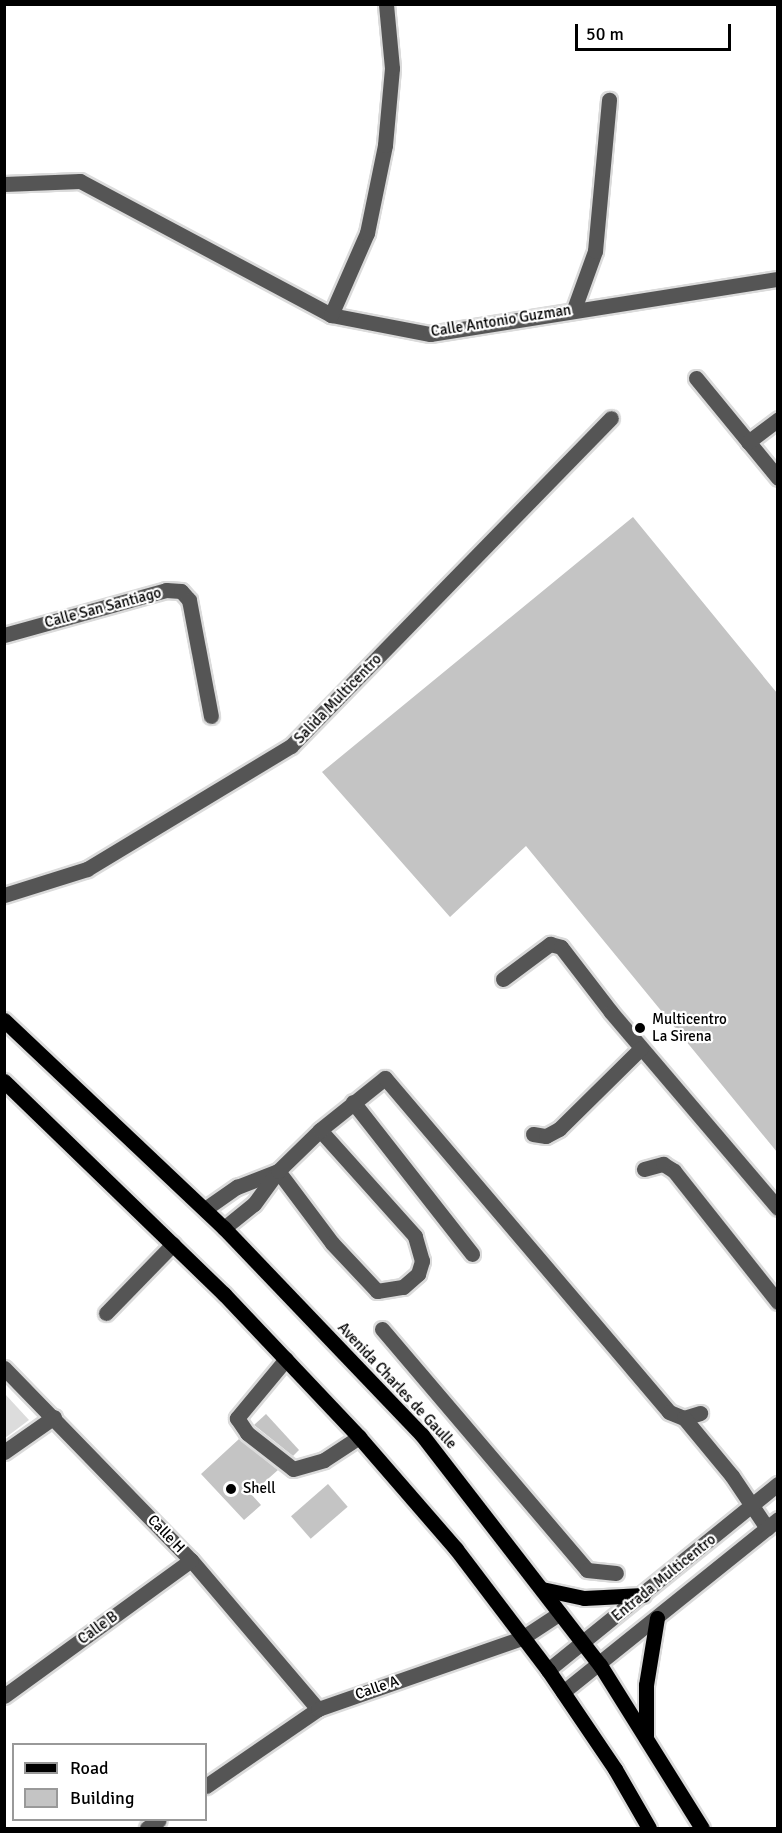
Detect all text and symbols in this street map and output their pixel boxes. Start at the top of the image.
scale bar [578,12,734,50]
text: 50 m [586,23,624,45]
street label: Calle Antonio Guzman [430,301,572,341]
street label: Calle San Santiago [43,584,163,632]
street label: Salida Multicentro [291,650,385,748]
place label: Multicentro La Sirena [652,1010,727,1045]
marker: Multicentro La Sirena [633,1021,647,1035]
street label: Avenida Charles de Gaulle [334,1319,460,1453]
place label: Shell [243,1480,276,1498]
marker: Shell [224,1482,238,1496]
street label: Calle H [144,1511,188,1557]
street label: Entrada Multicentro [608,1531,720,1625]
street label: Calle B [75,1608,121,1648]
street label: Calle A [353,1672,401,1704]
legend [12,1743,207,1821]
text: Road [70,1757,109,1779]
text: Building [70,1787,134,1809]

